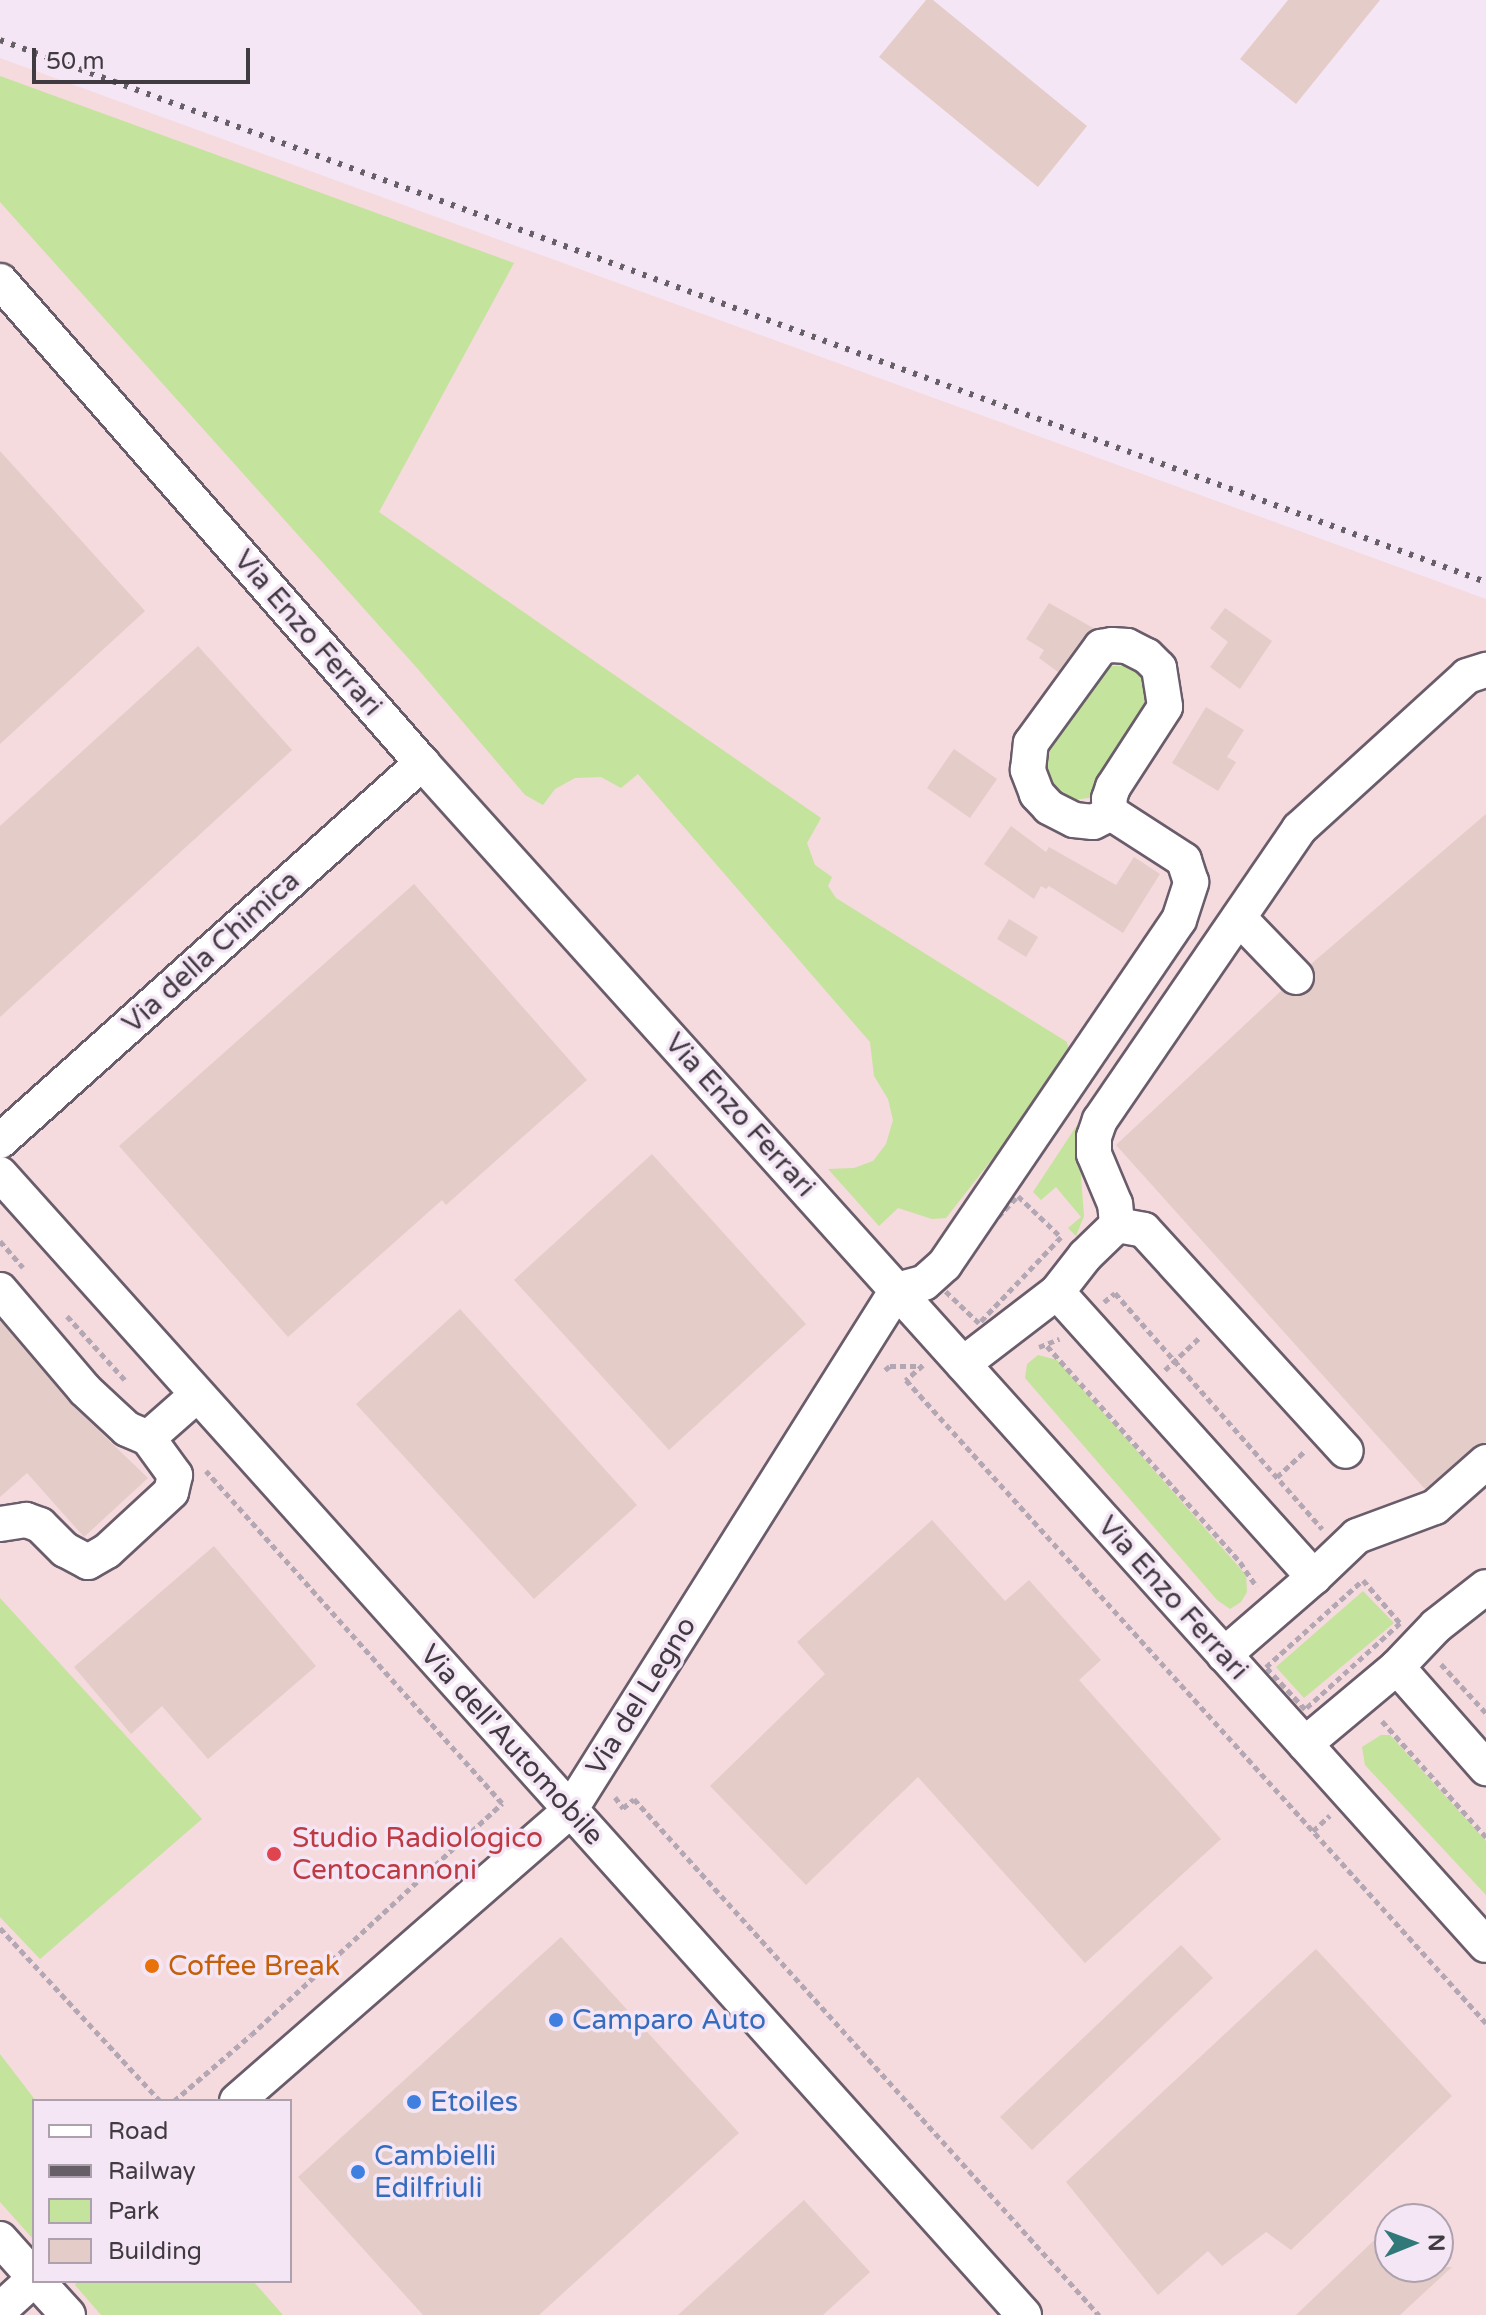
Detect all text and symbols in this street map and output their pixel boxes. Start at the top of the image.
scale bar [36,32,254,82]
text: 50 m [46,47,104,76]
street label: Via Enzo Ferrari [227,543,389,723]
street label: Via della Chimica [116,864,306,1040]
street label: Via Enzo Ferrari [658,1026,822,1204]
street label: Via Enzo Ferrari [1091,1509,1255,1687]
street label: Via del Legno [579,1611,703,1781]
street label: Via dell'Automobile [413,1638,611,1852]
place label: Studio Radiologico Centocannoni [292,1821,543,1887]
marker: Studio Radiologico Centocannoni [263,1843,285,1865]
place label: Coffee Break [168,1949,340,1983]
marker: Coffee Break [143,1957,161,1975]
place label: Camparo Auto [572,2003,766,2037]
marker: Camparo Auto [547,2011,565,2029]
place label: Etoiles [430,2085,518,2119]
marker: Etoiles [405,2093,423,2111]
legend [32,2099,292,2283]
text: Road [108,2117,168,2146]
place label: Cambielli Edilfriuli [374,2139,496,2205]
text: Railway [108,2157,196,2186]
marker: Cambielli Edilfriuli [349,2163,367,2181]
text: Park [108,2197,159,2226]
north arrow [1374,2203,1454,2283]
text: N [1423,2234,1449,2252]
text: Building [108,2237,202,2266]

